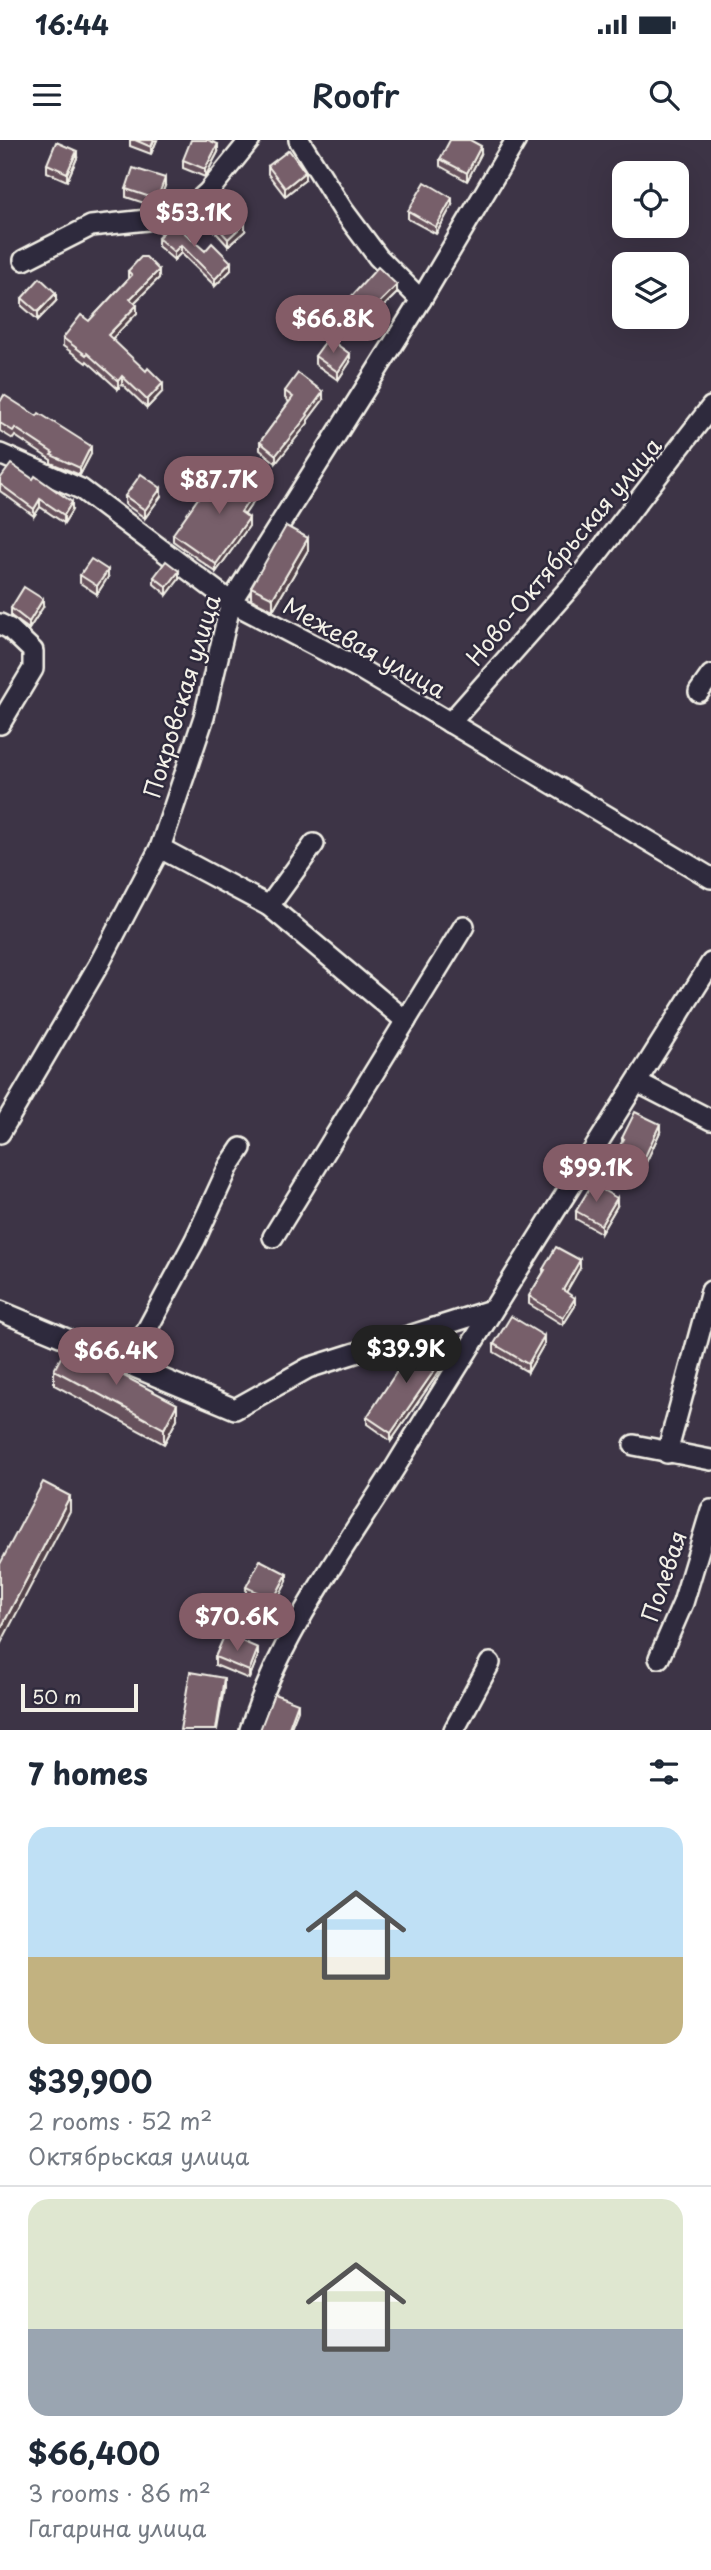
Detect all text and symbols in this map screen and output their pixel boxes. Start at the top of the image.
text: 16:44 [35,5,109,44]
text: Roofr [312,71,399,119]
icon: menu [28,76,66,114]
icon: search [645,76,683,114]
map controls [612,161,689,329]
button: locate [612,161,689,238]
pin: $53.1K [137,190,251,249]
text: $53.1K [156,194,232,229]
button: layers [612,252,689,329]
pin: $66.8K [276,296,390,355]
text: $66.8K [292,300,374,335]
street label: Ново-Октябрьская улица [457,429,670,673]
pin: $87.7K [162,456,276,516]
text: $87.7K [180,461,258,496]
street label: Межевая улица [277,588,453,707]
street label: Покровская улица [133,589,229,802]
pin: $99.1K [539,1144,653,1204]
text: $99.1K [559,1149,633,1184]
pin: $39.9K [349,1326,463,1385]
pin: $66.4K [59,1328,173,1387]
text: $39.9K [367,1330,445,1365]
text: $66.4K [74,1332,158,1367]
street label: Полевая [631,1526,695,1626]
pin: $70.6K [180,1594,294,1653]
text: $70.6K [195,1598,279,1633]
scale bar [21,1681,138,1713]
text: 50 m [32,1682,81,1710]
text: 7 homes [28,1750,148,1795]
icon: filters [645,1753,683,1791]
icon: home [293,1872,419,1998]
text: $39,900 [28,2058,152,2103]
text: 2 rooms · 52 m² [28,2103,212,2138]
text: Октябрьская улица [28,2138,249,2173]
icon: home [293,2244,419,2370]
text: $66,400 [28,2430,160,2475]
text: 3 rooms · 86 m² [28,2475,211,2510]
text: Гагарина улица [28,2510,206,2545]

